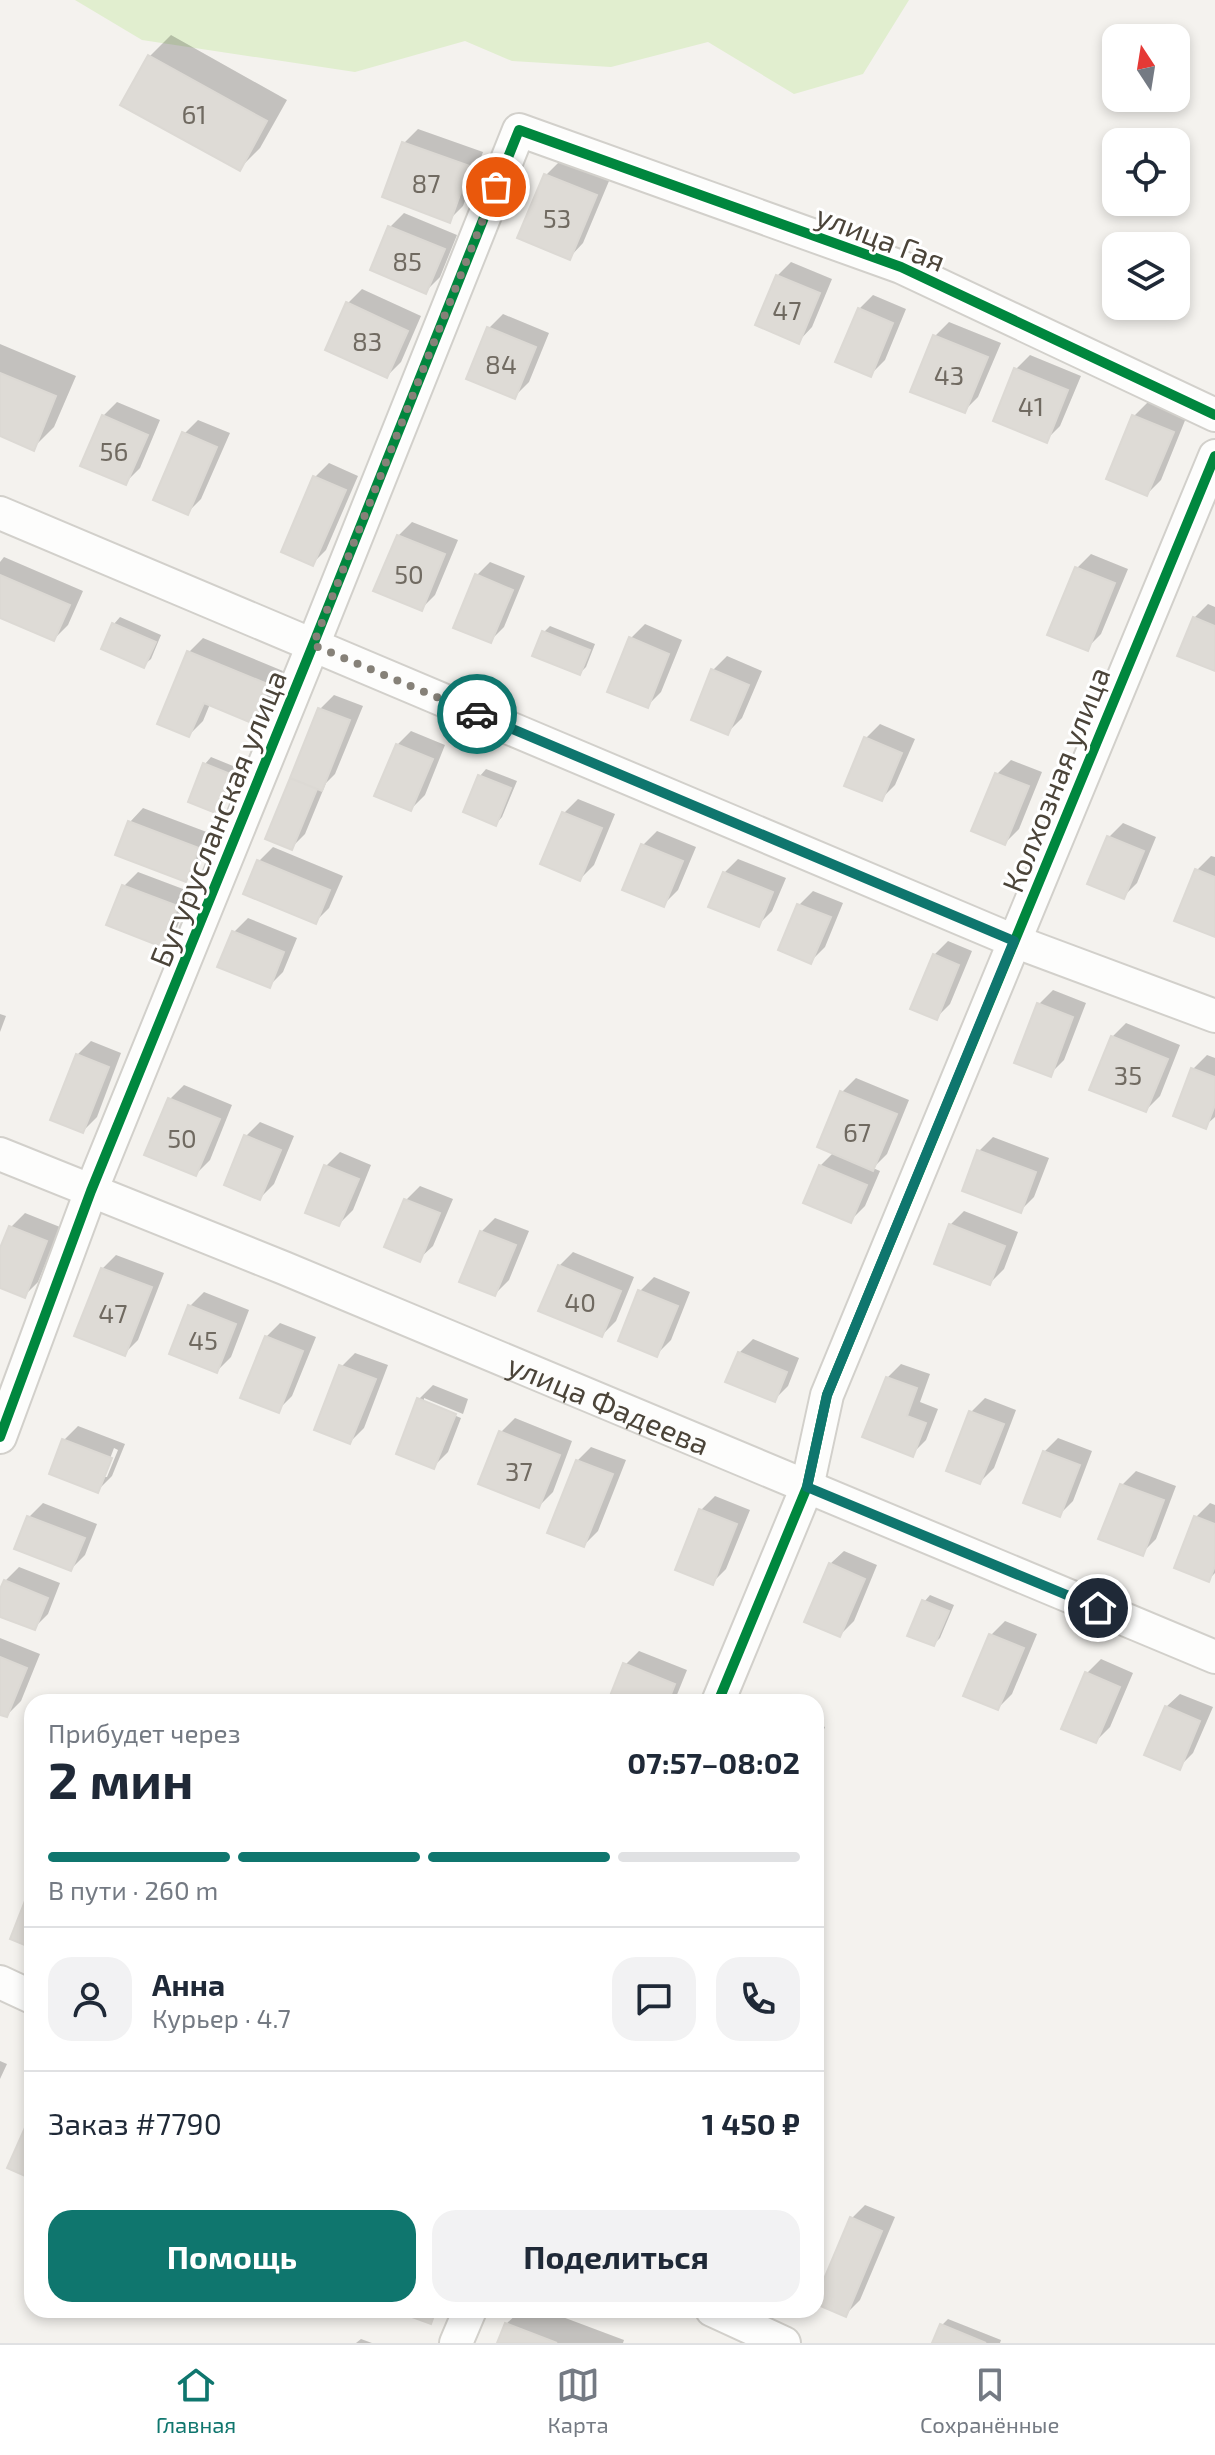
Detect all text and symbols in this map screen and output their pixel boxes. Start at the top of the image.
north arrow [1102,24,1190,112]
map controls [1102,24,1190,320]
house number: 61 [181,98,207,129]
button: locate [1102,128,1190,216]
pin [462,153,530,221]
icon: bag [474,165,518,209]
house number: 87 [411,167,441,198]
street label: улица Гая [811,196,951,279]
house number: 53 [543,202,571,233]
button: layers [1102,232,1190,320]
house number: 85 [392,245,422,276]
house number: 47 [772,294,802,325]
house number: 83 [352,325,382,356]
house number: 84 [485,348,517,379]
house number: 43 [934,359,964,390]
house number: 41 [1018,390,1044,421]
house number: 56 [100,435,128,466]
house number: 50 [394,558,424,589]
street label: Колхозная улица [993,661,1118,897]
street label: Бугурусланская улица [141,665,294,972]
courier [437,674,517,754]
icon: car [455,692,499,736]
house number: 35 [1114,1059,1142,1090]
house number: 67 [843,1116,871,1147]
house number: 50 [167,1122,197,1153]
house number: 40 [564,1286,596,1317]
house number: 47 [98,1297,128,1328]
house number: 45 [188,1324,218,1355]
street label: улица Фадеева [502,1346,715,1462]
house number: 37 [505,1455,533,1486]
pin [1064,1574,1132,1642]
icon: home [1076,1586,1120,1630]
text: Прибудет через [48,1717,241,1748]
text: 07:57–08:02 [627,1744,800,1780]
text: 2 мин [48,1747,193,1809]
text: В пути · 260 m [48,1874,218,1905]
button: person [48,1957,132,2041]
button: chat [612,1957,696,2041]
button: phone [716,1957,800,2041]
text: Анна [152,1966,225,2002]
text: Курьер · 4.7 [152,2002,291,2033]
text: Заказ #7790 [48,2105,222,2141]
text: 1 450 ₽ [702,2105,800,2141]
button: Помощь [48,2210,416,2302]
button: Поделиться [432,2210,800,2302]
tab: Главная [156,2363,236,2437]
tab: Карта [548,2363,609,2437]
tab: Сохранённые [920,2363,1059,2437]

